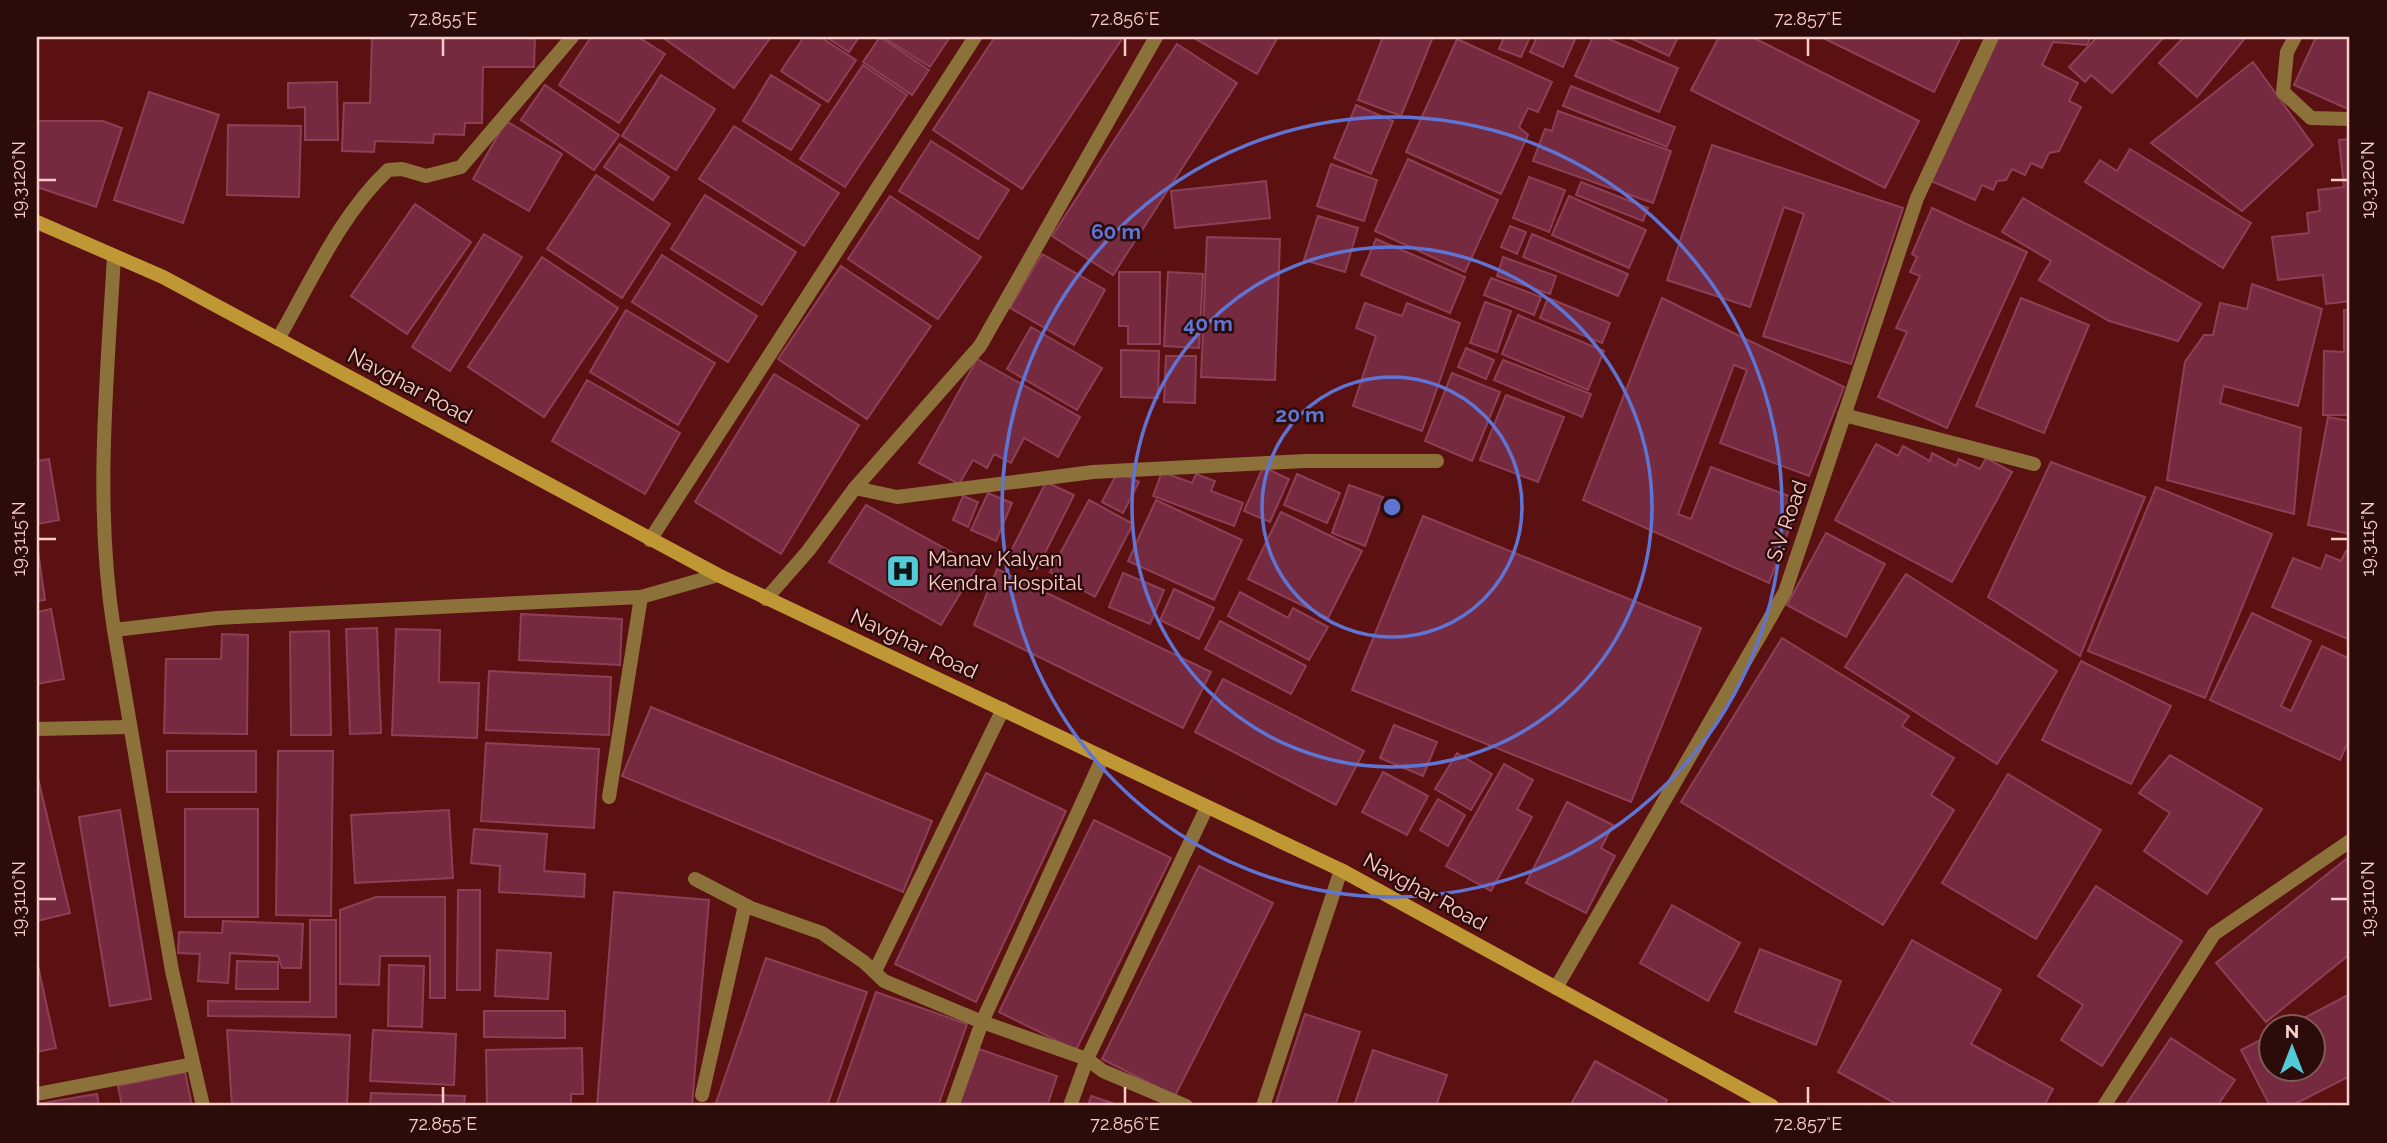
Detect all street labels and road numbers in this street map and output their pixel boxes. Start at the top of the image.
street label: Navghar Road [344,342,477,429]
street label: S.V Road [1761,477,1812,565]
street label: Navghar Road [847,603,982,684]
street label: Navghar Road [1359,847,1491,936]

